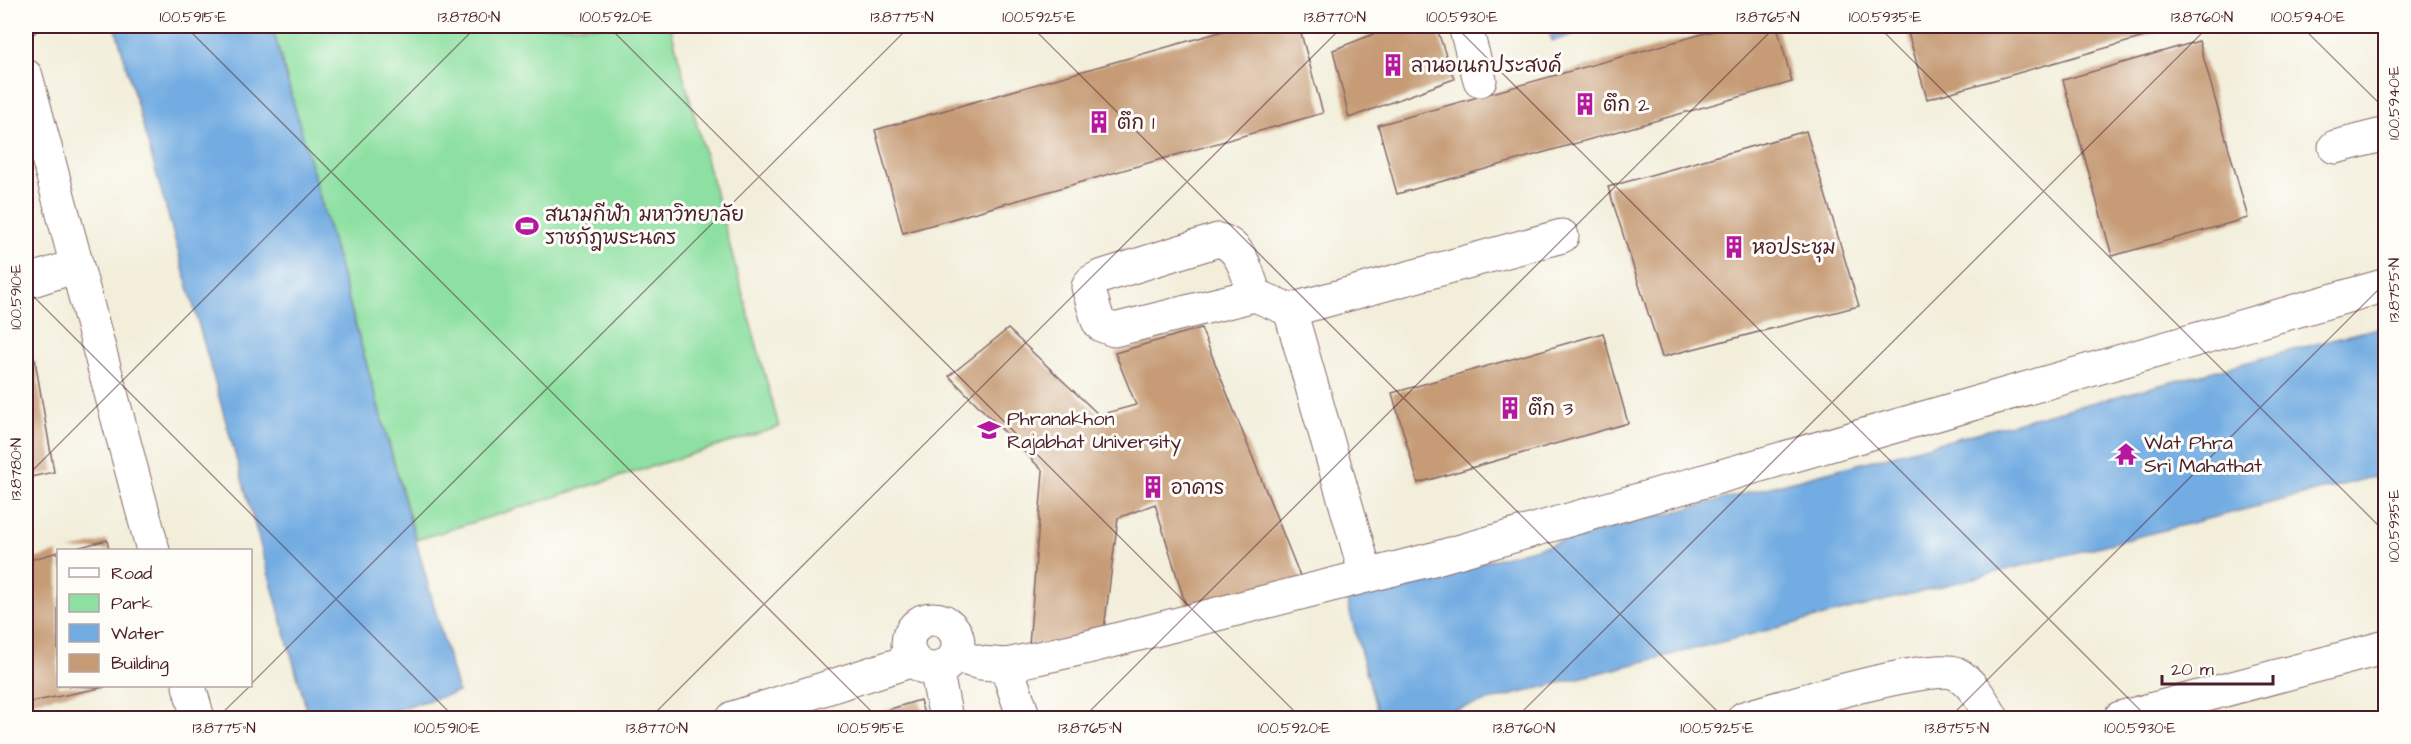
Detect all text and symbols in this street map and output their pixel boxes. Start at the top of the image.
text: 100.5915°E [160,7,227,28]
text: 13.8780°N [438,7,500,28]
text: 100.5920°E [580,7,652,28]
text: 13.8775°N [870,7,934,28]
text: 100.5925°E [1002,7,1076,28]
text: 13.8770°N [1304,7,1366,28]
text: 100.5930°E [1426,7,1498,28]
text: 13.8765°N [1736,7,1800,28]
text: 100.5935°E [1849,7,1921,28]
text: 13.8760°N [2171,7,2233,28]
text: 100.5940°E [2271,7,2345,28]
building icon: ลานอเนกประสงค์ [1380,52,1406,78]
place label: ลานอเนกประสงค์ [1411,52,1562,80]
text: 100.5940°E [2384,66,2405,140]
building icon: ตึก 2 [1572,91,1598,117]
place label: ตึก 2 [1603,91,1650,119]
building icon: ตึก 1 [1086,109,1112,135]
place label: ตึก 1 [1117,109,1155,137]
place label: สนามกีฬา มหาวิทยาลัย ราชภัฎพระนคร [545,201,744,252]
sports icon: สนามกีฬา มหาวิทยาลัย ราชภัฎพระนคร [514,213,540,239]
building icon: หอประชุม [1721,234,1747,260]
place label: หอประชุม [1752,234,1836,263]
text: 13.8755°N [2384,258,2405,322]
text: 100.5910°E [6,264,27,330]
building icon: ตึก 3 [1497,395,1523,421]
place label: ตึก 3 [1528,395,1573,423]
place label: Phranakhon Rajabhat University [1007,405,1181,457]
school or university icon: Phranakhon Rajabhat University [976,417,1002,443]
place label: Wat Phra Sri Mahathat [2144,429,2262,480]
text: 13.8780°N [6,438,27,500]
temple icon: Wat Phra Sri Mahathat [2113,441,2139,467]
building icon: อาคาร [1140,474,1166,500]
place label: อาคาร [1171,474,1224,502]
text: 100.5935°E [2384,490,2405,562]
legend [57,549,252,687]
text: Road [111,561,152,586]
text: Park [111,591,153,616]
text: Water [111,621,164,646]
scale bar [2162,648,2273,686]
text: Building [111,651,169,677]
text: 20 m [2171,657,2214,682]
text: 13.8775°N [192,718,256,739]
text: 100.5910°E [414,718,480,739]
text: 13.8770°N [626,718,688,739]
text: 100.5915°E [838,718,905,739]
text: 13.8765°N [1058,718,1122,739]
text: 100.5920°E [1258,718,1330,739]
text: 13.8760°N [1493,718,1555,739]
text: 100.5925°E [1680,718,1754,739]
text: 13.8755°N [1925,718,1989,739]
text: 100.5930°E [2104,718,2176,739]

